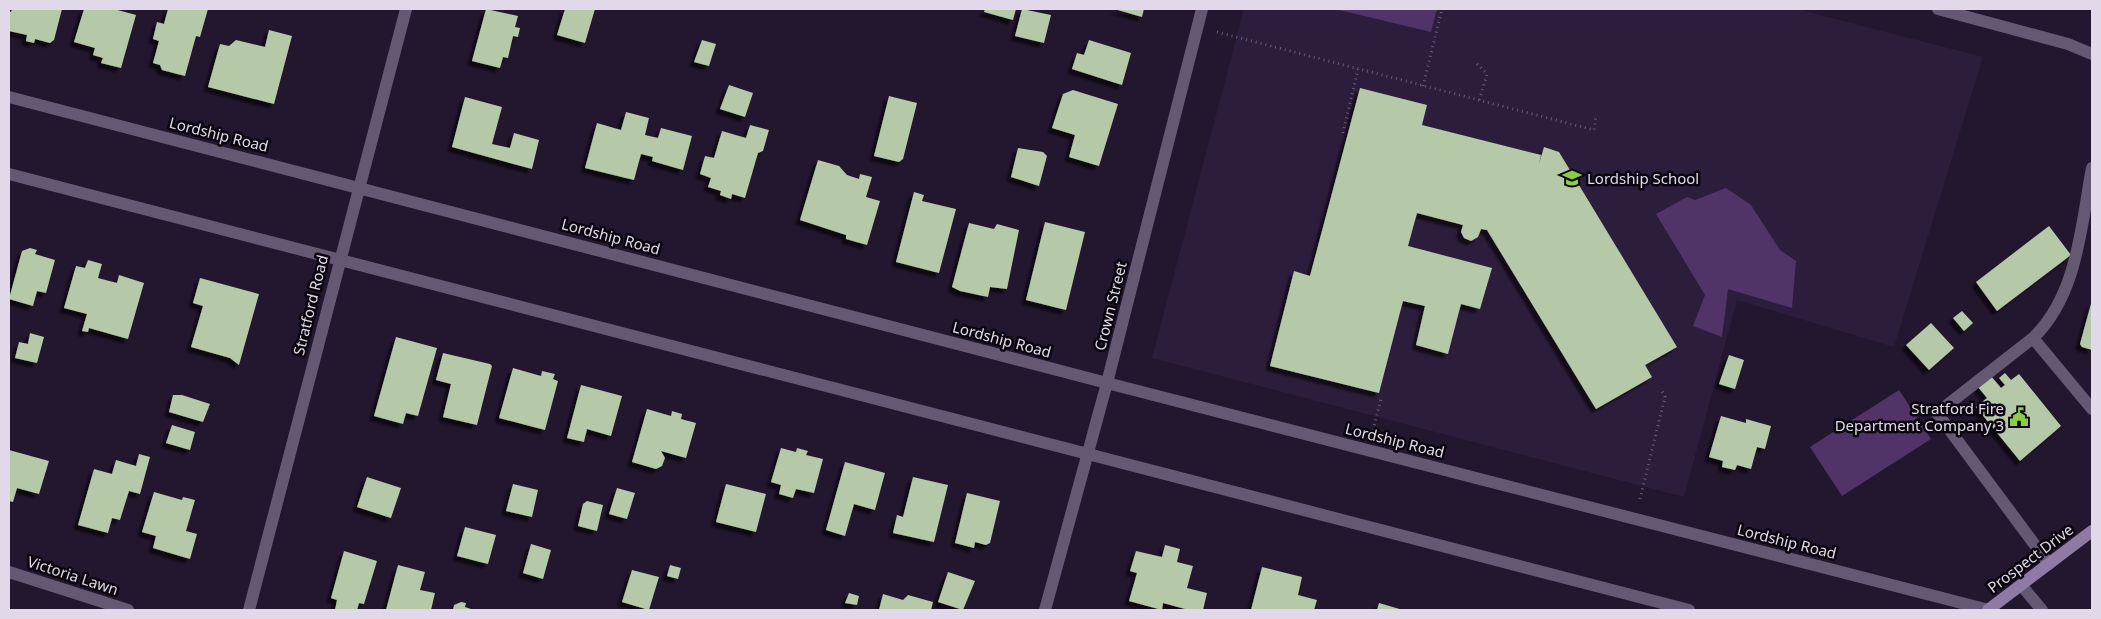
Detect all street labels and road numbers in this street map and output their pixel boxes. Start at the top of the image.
street label: Lordship Road [167,112,271,156]
street label: Lordship Road [559,213,663,259]
street label: Stratford Road [288,253,332,357]
street label: Crown Street [1089,259,1131,353]
street label: Lordship Road [950,316,1054,362]
street label: Lordship Road [1343,418,1447,462]
street label: Lordship Road [1735,519,1839,563]
street label: Prospect Drive [1983,519,2077,597]
street label: Victoria Lawn [25,551,121,599]

